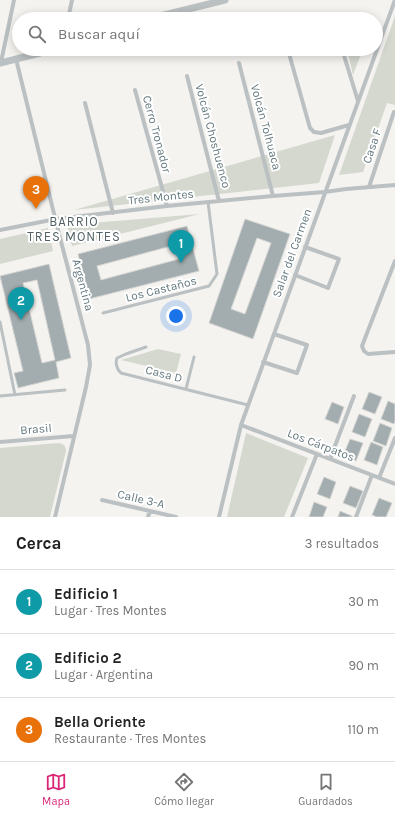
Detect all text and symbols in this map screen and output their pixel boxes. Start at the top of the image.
search box [12,12,383,56]
icon: search [26,23,48,45]
text: Buscar aquí [58,25,140,43]
street label: Volcán Choshuenco [192,82,234,190]
street label: Volcán Tolhuaca [248,83,284,171]
street label: Cerro Tronador [140,94,174,175]
street label: Casa F [360,127,384,165]
pin: 3 [23,176,49,209]
street label: Tres Montes [128,187,194,207]
street label: Salar del Carmen [269,207,315,299]
district label: BARRIO TRES MONTES [27,214,121,244]
pin: 1 [168,230,194,263]
street label: Argentina [69,258,97,312]
street label: Los Castaños [124,273,198,305]
pin: 2 [8,287,34,320]
your location [166,306,186,326]
street label: Casa D [144,363,184,385]
street label: Brasil [20,421,52,437]
street label: Los Cárpatos [286,426,356,464]
street label: Calle 3-A [116,487,166,511]
text: Cerca [16,533,61,553]
text: 3 resultados [305,536,379,551]
text: Edificio 1 [54,585,118,603]
text: 1 [27,594,31,609]
text: 30 m [348,594,379,609]
text: Lugar · Tres Montes [54,603,167,618]
text: Edificio 2 [54,649,122,667]
text: 2 [25,658,33,673]
text: 90 m [348,658,379,673]
text: Lugar · Argentina [54,667,153,682]
text: Bella Oriente [54,713,146,731]
text: 3 [25,722,33,737]
text: 110 m [347,722,379,737]
text: Restaurante · Tres Montes [54,731,206,746]
tab: Mapa [42,771,70,808]
tab: Cómo llegar [154,771,214,808]
tab: Guardados [298,771,353,808]

